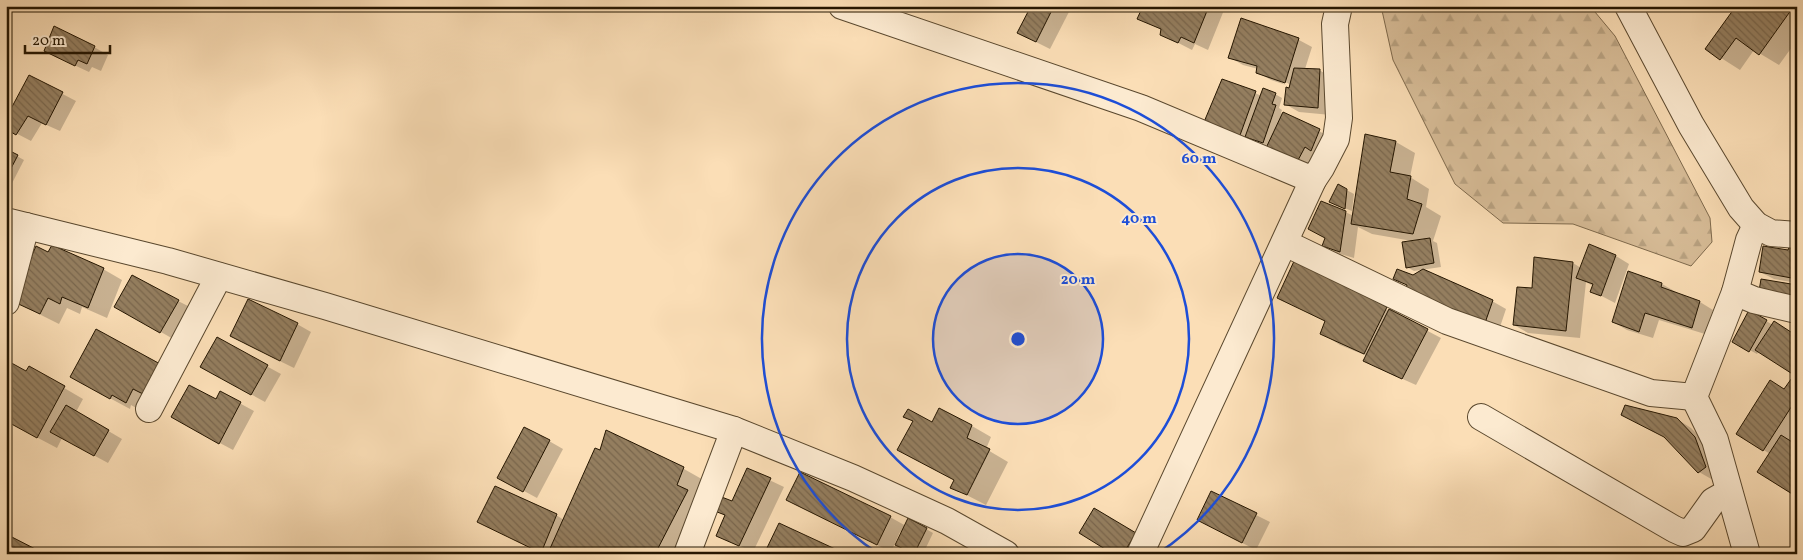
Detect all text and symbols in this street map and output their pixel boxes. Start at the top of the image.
scale bar [25,22,110,54]
text: 20 m [32,31,65,52]
text: 60 m [1182,149,1217,170]
text: 40 m [1121,209,1157,230]
text: 20 m [1061,270,1096,291]
centre of rings [1009,330,1027,348]

